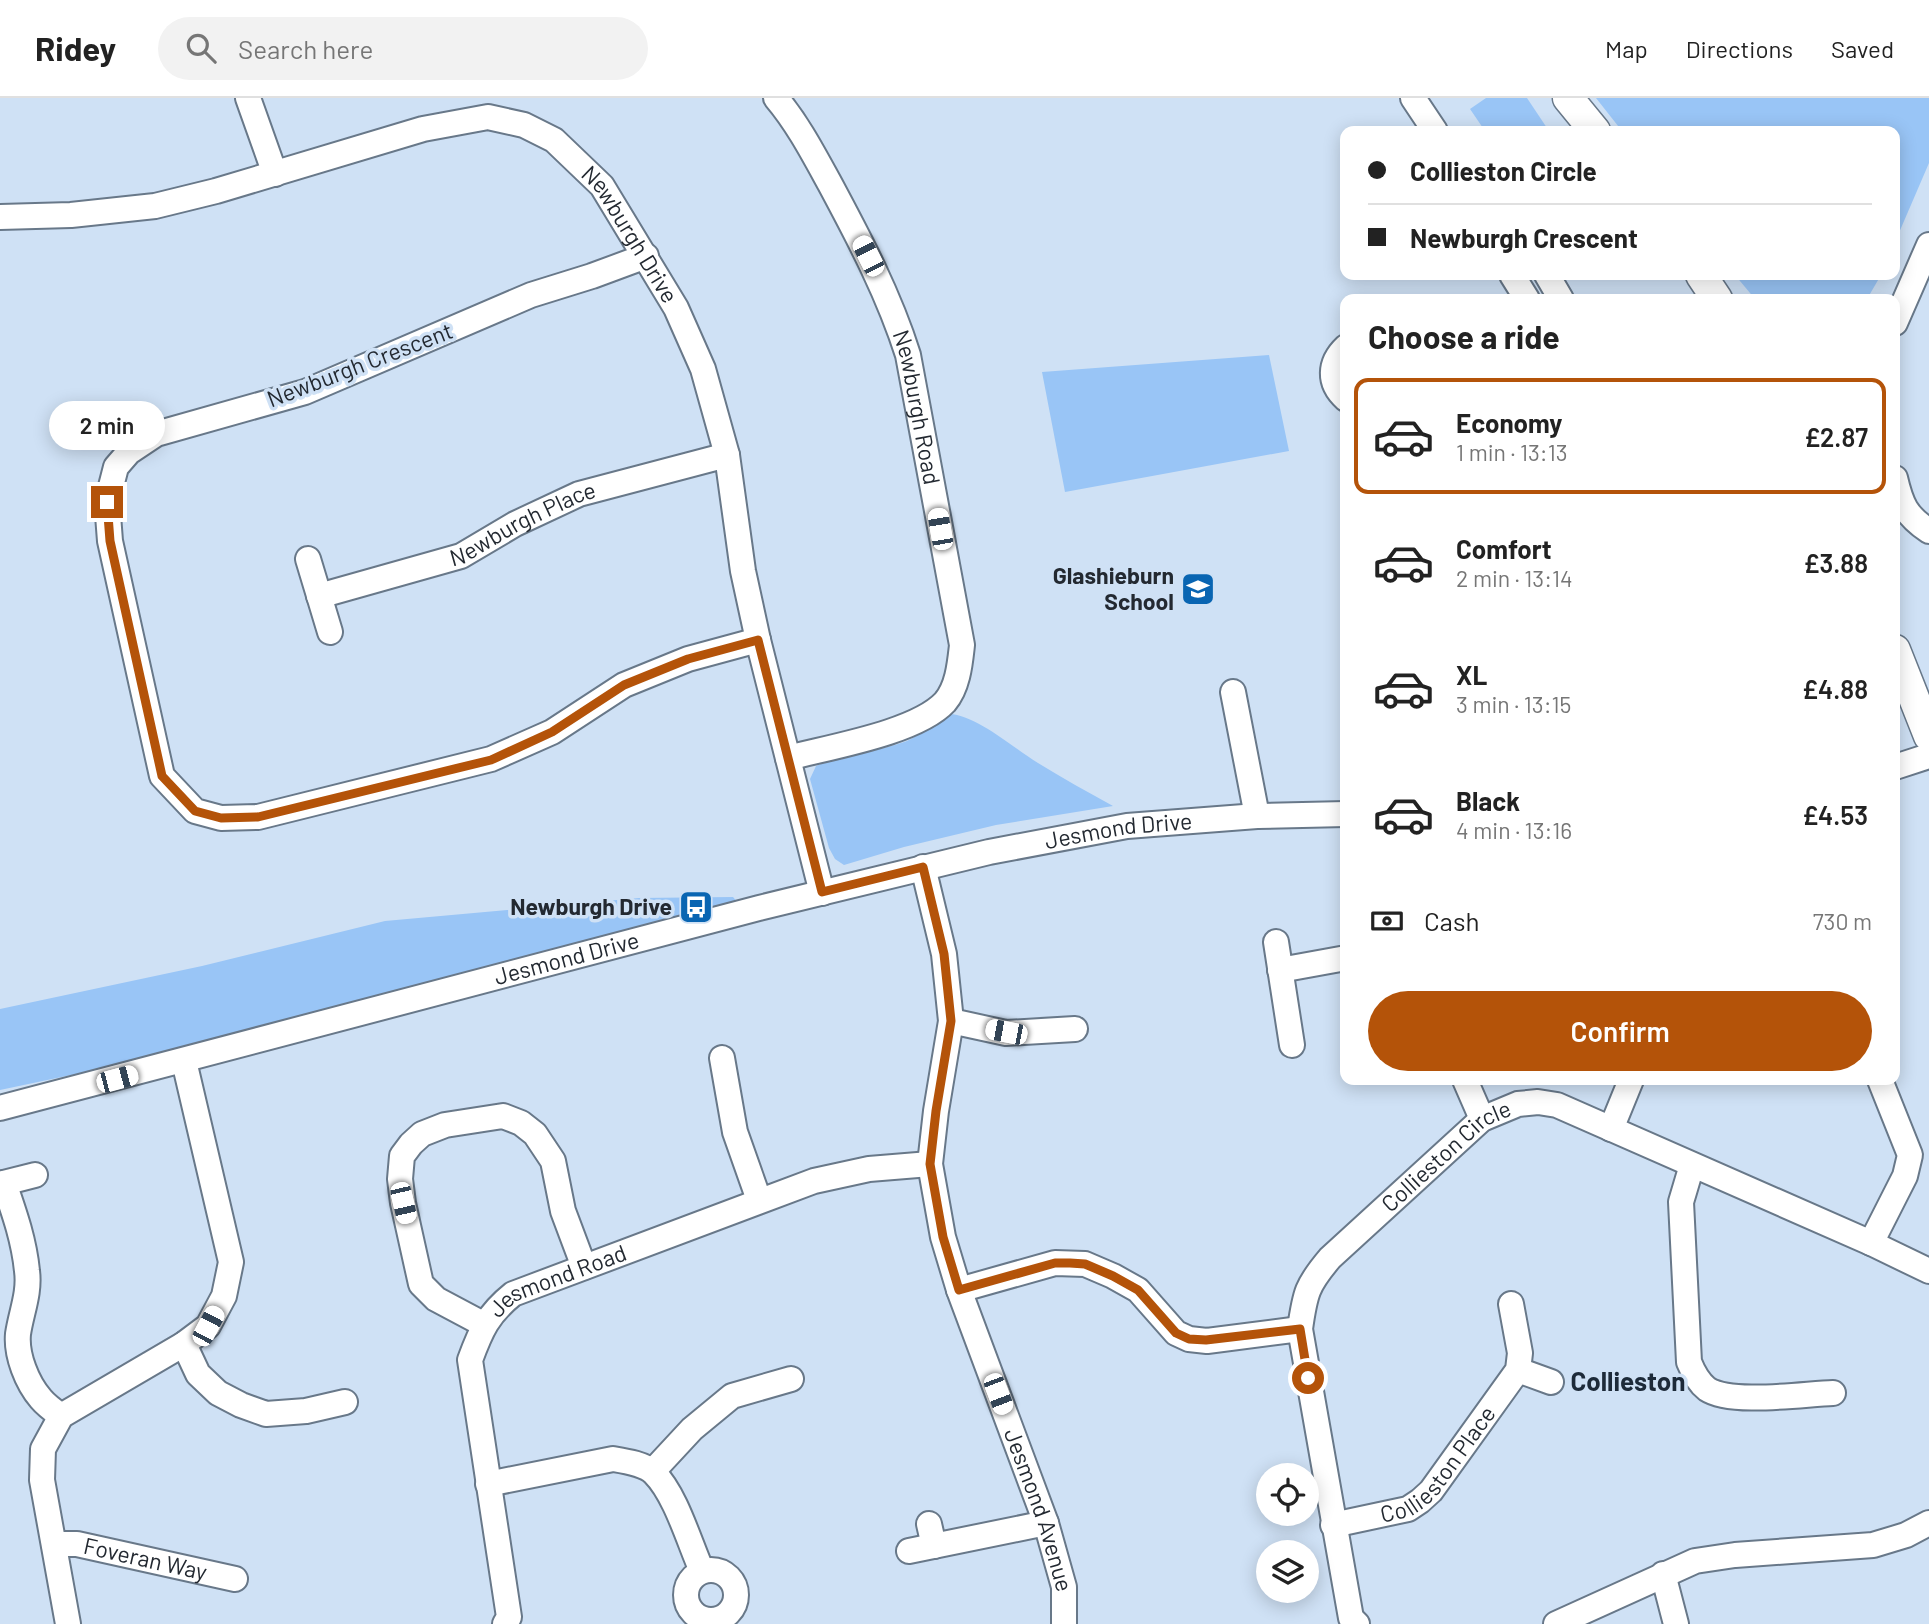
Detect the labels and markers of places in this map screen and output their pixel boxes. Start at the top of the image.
place label: Glashieburn School [1053,561,1174,615]
school or university icon: Glashieburn School [1179,570,1217,608]
bus stop icon: Newburgh Drive [677,888,715,926]
place label: Newburgh Drive [510,892,672,920]

